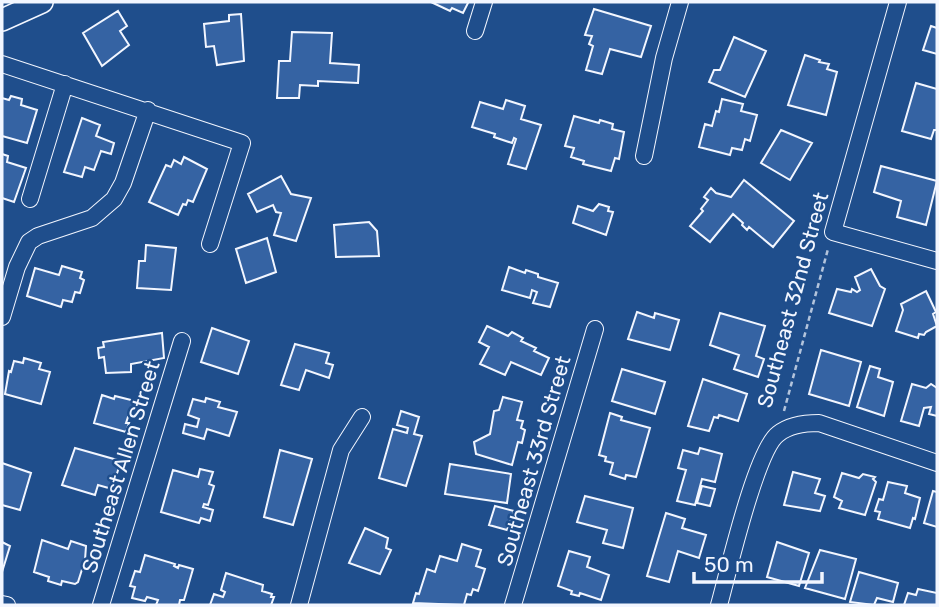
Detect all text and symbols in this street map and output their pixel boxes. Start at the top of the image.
street label: Southeast 32nd Street [752,189,833,410]
street label: Southeast 33rd Street [492,353,576,569]
street label: Southeast Allen Street [76,358,165,576]
scale bar [694,540,822,584]
text: 50 m [704,552,754,577]

